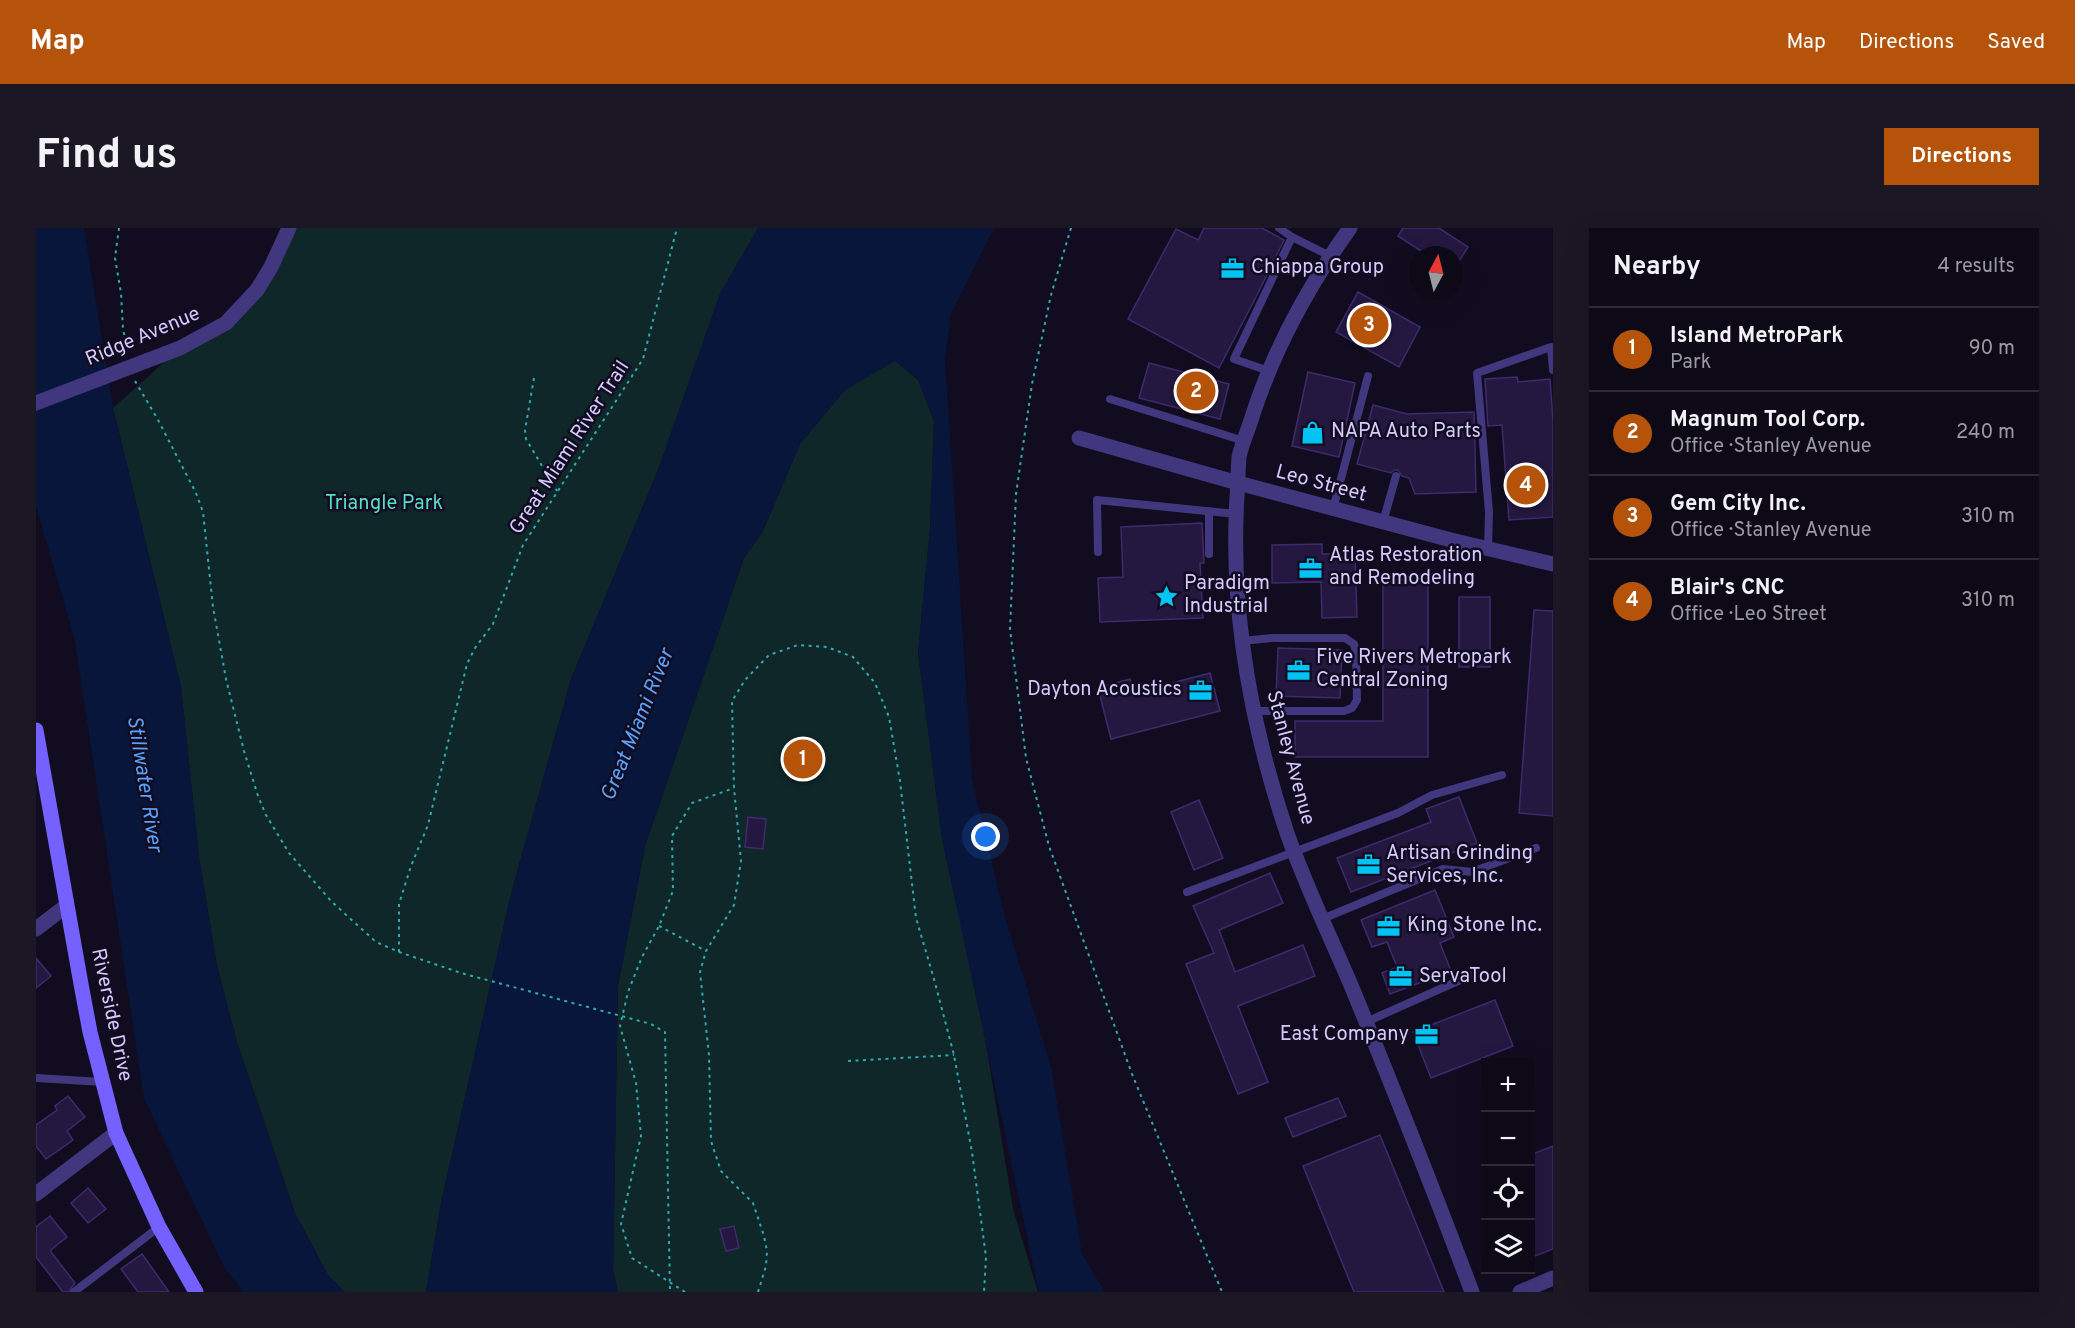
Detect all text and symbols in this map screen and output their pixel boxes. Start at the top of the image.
text: Map [30,24,85,60]
text: Map [1786,29,1826,56]
text: Directions [1859,29,1954,56]
text: Saved [1987,29,2045,56]
button: Directions [1884,128,2039,185]
text: Find us [36,130,177,183]
north arrow [1409,246,1463,300]
text: Nearby [1613,251,1701,284]
text: 4 results [1938,254,2015,280]
office icon: Chiappa Group [1220,255,1246,281]
place label: Chiappa Group [1251,255,1384,281]
street label: Ridge Avenue [82,301,204,373]
pin: 3 [1350,302,1388,348]
text: Island MetroPark [1670,323,1844,350]
text: 1 [1629,336,1637,362]
text: 90 m [1969,336,2015,362]
text: Park [1670,350,1711,376]
street label: Great Miami River Trail [504,356,636,540]
pin: 2 [1176,368,1216,414]
text: Magnum Tool Corp. [1670,407,1865,434]
shop icon: NAPA Auto Parts [1300,419,1326,445]
place label: NAPA Auto Parts [1331,419,1481,445]
text: 2 [1626,420,1639,446]
text: 240 m [1956,420,2015,446]
text: Office · Stanley Avenue [1670,434,1872,460]
street label: Leo Street [1273,459,1369,509]
pin: 4 [1506,462,1546,508]
park label: Triangle Park [325,491,443,517]
text: Gem City Inc. [1670,491,1806,518]
text: 3 [1627,504,1639,530]
text: 310 m [1961,504,2015,530]
text: Office · Stanley Avenue [1670,518,1872,544]
place label: Atlas Restoration and Remodeling [1329,543,1482,592]
office icon: Atlas Restoration and Remodeling [1298,555,1324,581]
place label: Paradigm Industrial [1184,571,1270,620]
text: Blair's CNC [1670,575,1785,602]
place icon: Paradigm Industrial [1153,583,1179,609]
text: 4 [1626,588,1639,614]
text: 310 m [1961,588,2015,614]
text: Office · Leo Street [1670,602,1827,628]
water label: Great Miami River [595,643,682,805]
place label: Five Rivers Metropark Central Zoning [1316,645,1512,694]
office icon: Five Rivers Metropark Central Zoning [1285,657,1311,683]
place label: Dayton Acoustics [1027,677,1182,703]
office icon: Dayton Acoustics [1187,677,1213,703]
street label: Stanley Avenue [1260,688,1320,828]
water label: Stillwater River [120,714,168,856]
pin: 1 [784,736,822,782]
your location [971,822,1000,851]
place label: Artisan Grinding Services, Inc. [1386,841,1533,890]
office icon: Artisan Grinding Services, Inc. [1355,852,1381,878]
office icon: King Stone Inc. [1376,913,1402,939]
place label: King Stone Inc. [1407,913,1542,939]
street label: Riverside Drive [84,946,138,1084]
office icon: ServaTool [1388,964,1414,990]
place label: ServaTool [1419,964,1507,990]
place label: East Company [1280,1022,1409,1048]
office icon: East Company [1414,1022,1440,1048]
map controls [1481,1058,1535,1274]
button: + [1481,1058,1535,1112]
button: − [1481,1112,1535,1166]
button: locate [1481,1166,1535,1220]
button: layers [1481,1220,1535,1274]

